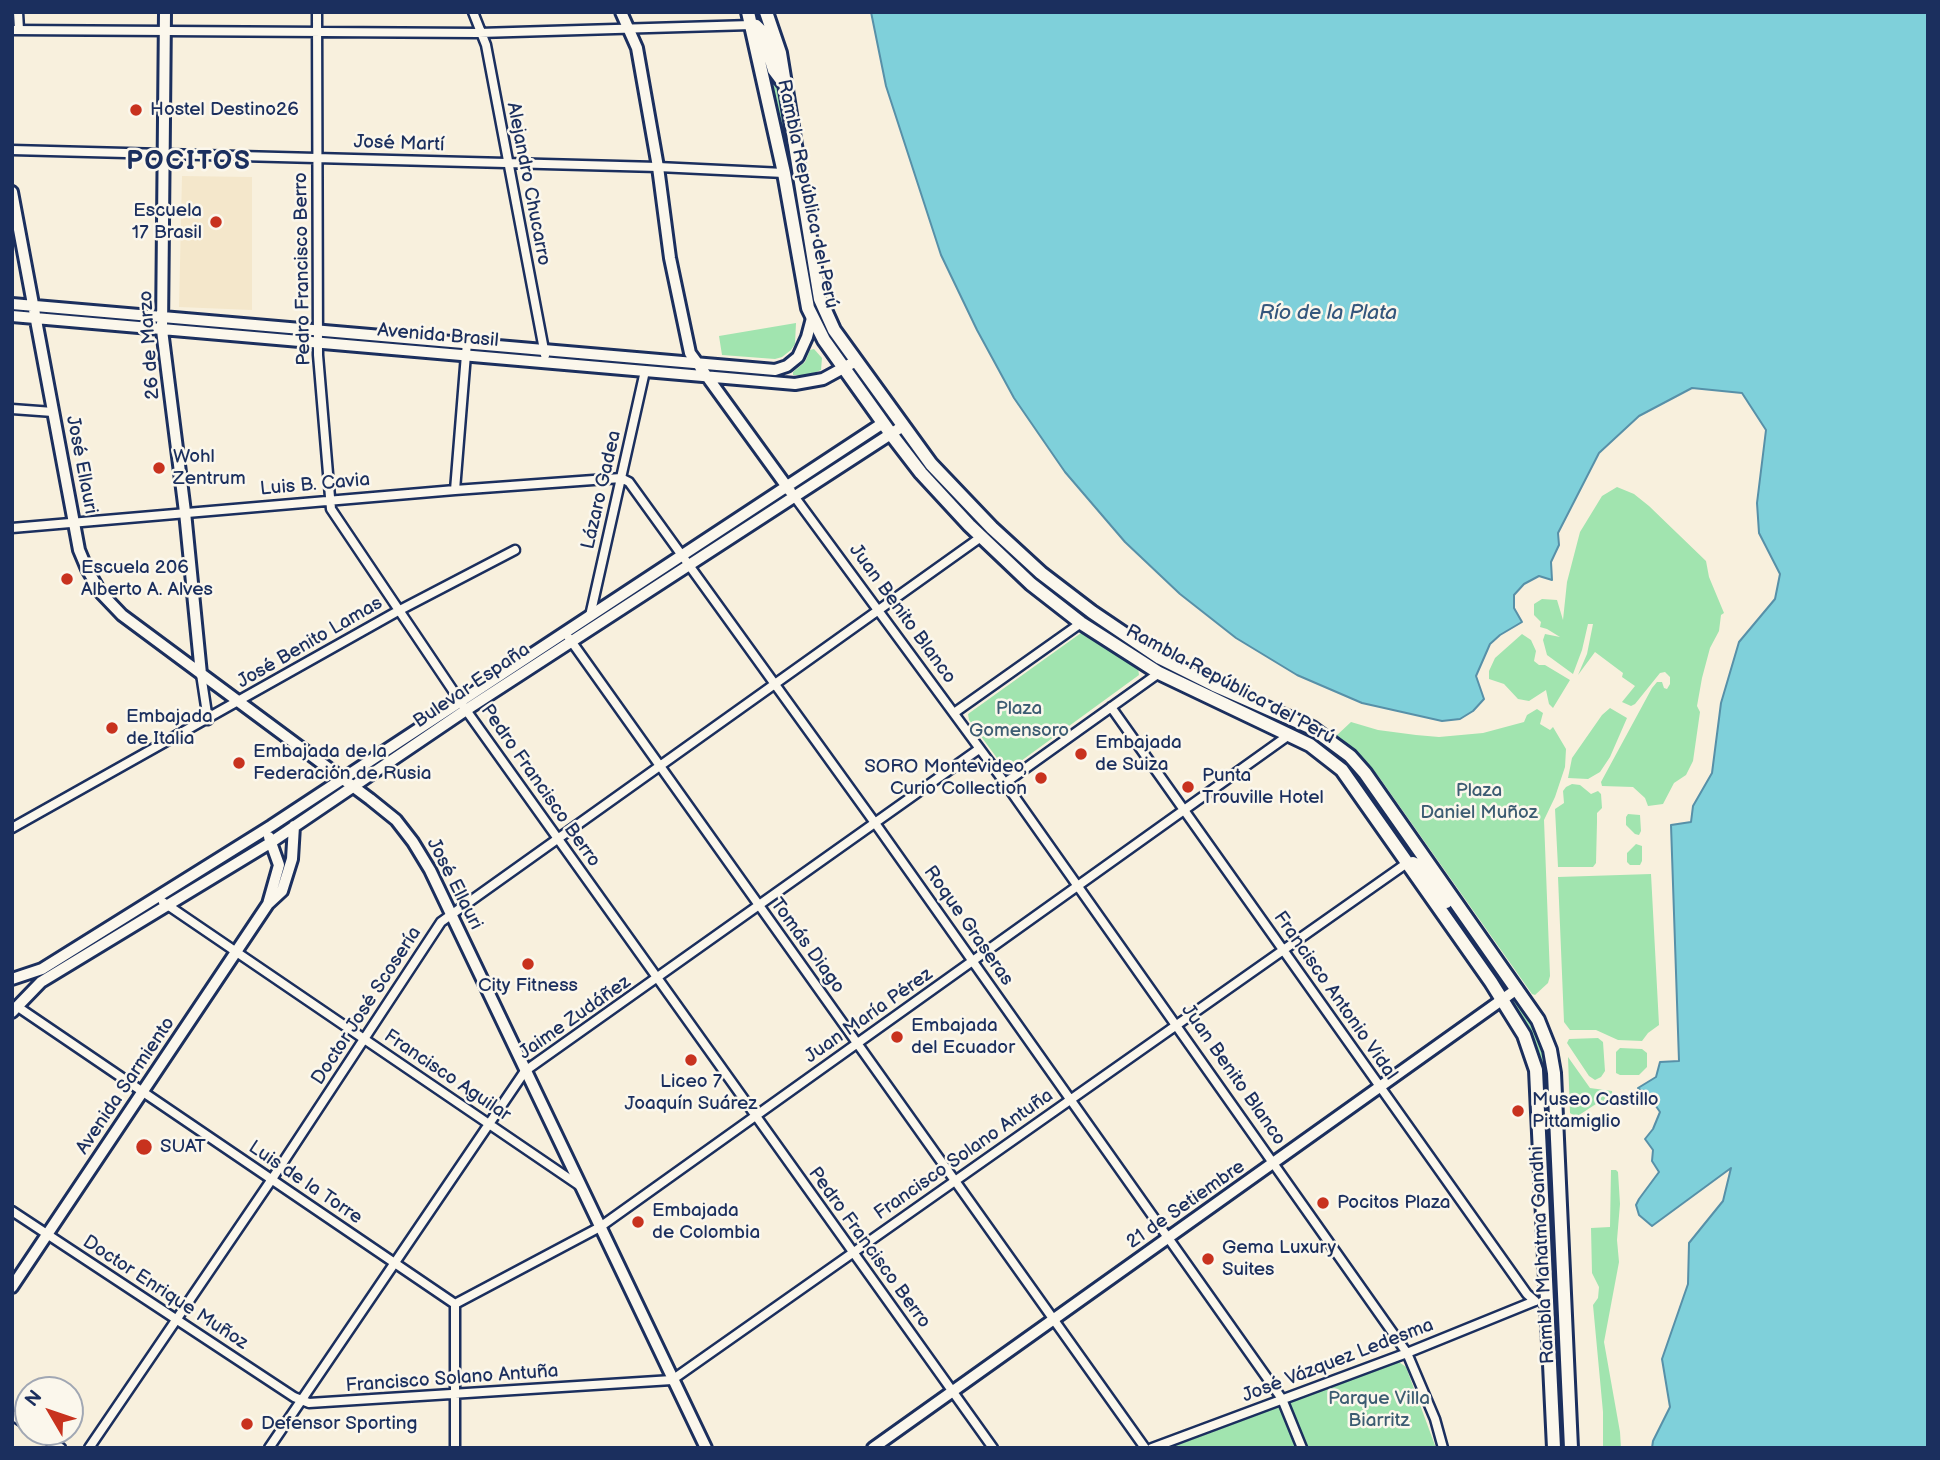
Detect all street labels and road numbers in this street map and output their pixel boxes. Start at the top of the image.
street label: Rambla República del Perú [772,77,842,311]
street label: Alejandro Chucarro [501,100,555,268]
street label: José Martí [353,131,445,157]
street label: Pedro Francisco Berro [290,172,316,366]
street label: 26 de Marzo [135,290,165,400]
street label: Avenida Brasil [376,319,500,353]
street label: José Ellauri [60,414,102,516]
street label: Lázaro Gadea [577,428,627,552]
street label: Luis B. Cavia [259,469,371,501]
street label: Juan Benito Blanco [844,540,960,688]
street label: José Benito Lamas [233,592,387,694]
street label: Rambla República del Perú [1122,620,1338,750]
street label: Bulevar España [409,639,535,733]
street label: Pedro Francisco Berro [475,700,605,872]
street label: José Ellauri [421,834,487,934]
street label: Roque Graseras [918,862,1018,990]
street label: Tomás Diago [765,894,849,998]
street label: Francisco Antonio Vidal [1268,907,1402,1085]
street label: Doctor José Scosería [307,923,427,1089]
street label: Juan María Pérez [801,963,937,1069]
street label: Jaime Zudáñez [515,971,635,1065]
street label: Juan Benito Blanco [1176,1000,1290,1150]
street label: Avenida Sarmiento [72,1013,180,1159]
street label: Francisco Aguilar [379,1025,515,1127]
street label: Francisco Solano Antuña [870,1085,1058,1225]
street label: Luis de la Torre [244,1136,366,1230]
street label: Rambla Mahatma Gandhi [1526,1145,1560,1365]
street label: 21 de Setiembre [1122,1156,1250,1254]
street label: Pedro Francisco Berro [803,1163,935,1333]
street label: Doctor Enrique Muñoz [78,1231,252,1355]
street label: José Vázquez Ledesma [1239,1314,1437,1408]
street label: Francisco Solano Antuña [345,1360,559,1398]

